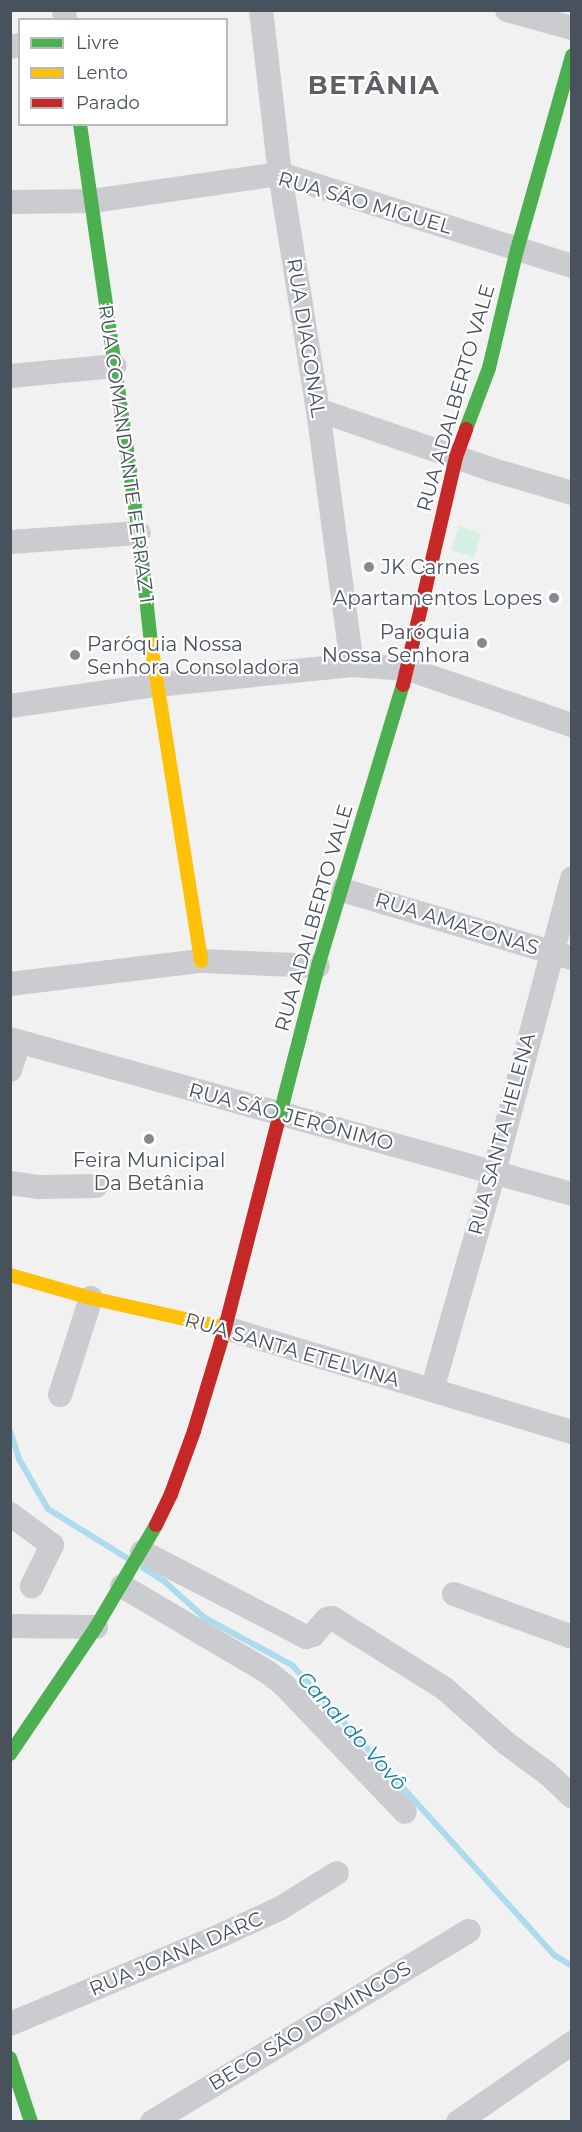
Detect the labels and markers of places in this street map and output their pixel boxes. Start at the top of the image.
place label: JK Carnes [381,555,480,579]
marker: JK Carnes [362,560,376,574]
place label: Apartamentos Lopes [333,586,542,610]
marker: Apartamentos Lopes [547,591,561,605]
place label: Paróquia Nossa Senhora [322,620,470,667]
place label: Paróquia Nossa Senhora Consoladora [87,632,300,679]
marker: Paróquia Nossa Senhora [475,636,489,650]
marker: Paróquia Nossa Senhora Consoladora [68,648,82,662]
marker: Feira Municipal Da Betânia [142,1132,156,1146]
place label: Feira Municipal Da Betânia [73,1148,225,1195]

